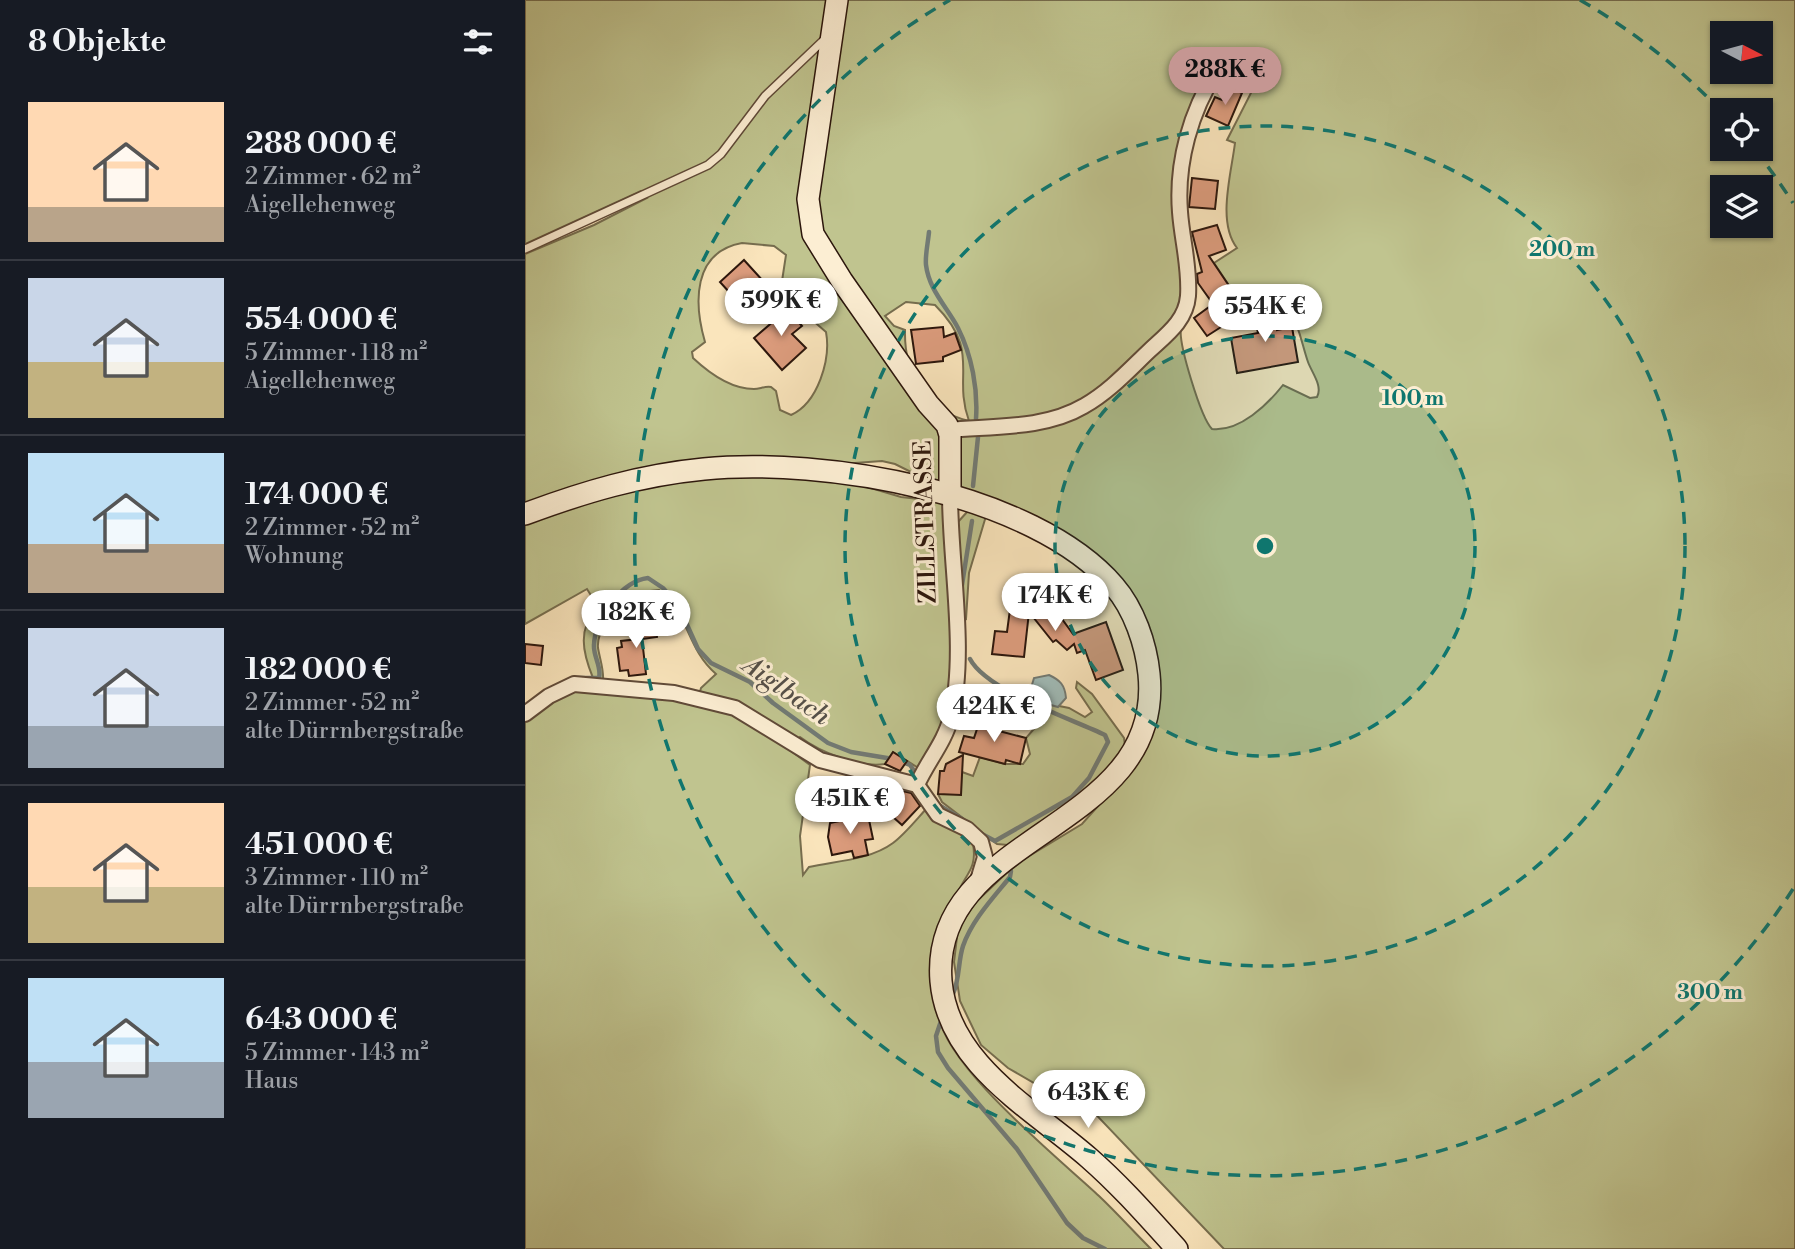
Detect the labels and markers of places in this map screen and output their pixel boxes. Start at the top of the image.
pin: 288K € [1168,48,1282,107]
pin: 599K € [724,278,838,338]
pin: 554K € [1208,284,1322,344]
centre of rings [1253,534,1277,558]
pin: 174K € [998,574,1112,633]
pin: 182K € [579,590,693,650]
pin: 424K € [937,684,1051,744]
pin: 451K € [793,776,907,836]
pin: 643K € [1031,1070,1145,1130]

